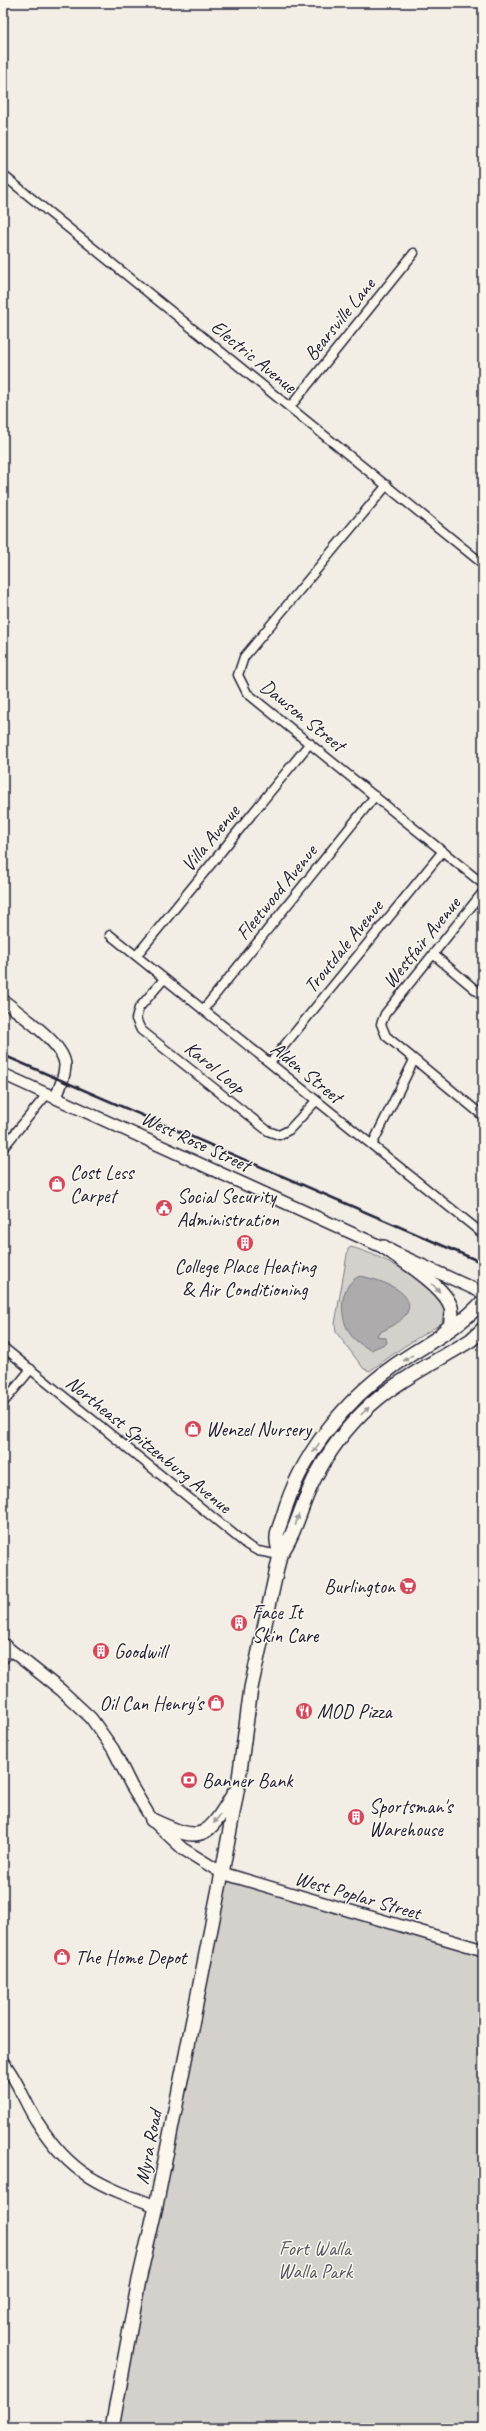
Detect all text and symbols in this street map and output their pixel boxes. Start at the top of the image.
street label: Bearsville Lane [298,272,381,366]
street label: Electric Avenue [206,314,303,399]
street label: Dawson Street [255,674,353,759]
street label: Villa Avenue [176,799,246,877]
street label: Fleetwood Avenue [230,838,323,945]
street label: Westfair Avenue [377,890,467,993]
street label: Troutdale Avenue [298,894,390,998]
street label: Karol Loop [179,1035,251,1100]
street label: Alden Street [266,1036,350,1111]
street label: West Rose Street [137,1105,257,1179]
place label: Cost Less Carpet [70,1160,136,1208]
shop icon: Cost Less Carpet [47,1174,67,1194]
place label: Social Security Administration [177,1184,280,1232]
public building icon: Social Security Administration [154,1198,174,1218]
building icon: College Place Heating & Air Conditioning [235,1233,255,1253]
place label: College Place Heating & Air Conditioning [174,1254,317,1302]
one-way arrow [431,1283,441,1293]
one-way arrow [402,1354,414,1361]
street label: Northeast Spitzenburg Avenue [61,1370,238,1520]
one-way arrow [360,1406,370,1415]
place label: Wenzel Nursery [206,1417,313,1442]
shop icon: Wenzel Nursery [183,1419,203,1439]
one-way arrow [312,1443,320,1453]
one-way arrow [294,1514,300,1526]
place label: Burlington [324,1574,396,1599]
supermarket icon: Burlington [398,1576,418,1596]
place label: Face It Skin Care [252,1600,320,1648]
building icon: Face It Skin Care [229,1613,249,1633]
place label: Goodwill [114,1639,170,1664]
building icon: Goodwill [91,1641,111,1661]
place label: Oil Can Henry's [99,1691,205,1716]
shop icon: Oil Can Henry's [206,1693,226,1713]
place label: MOD Pizza [317,1699,393,1724]
restaurant icon: MOD Pizza [294,1701,314,1721]
place label: Banner Bank [202,1768,294,1793]
bank icon: Banner Bank [179,1770,199,1790]
place label: Sportsman's Warehouse [369,1794,455,1842]
building icon: Sportsman's Warehouse [346,1807,366,1827]
one-way arrow [213,1813,222,1824]
street label: West Poplar Street [292,1866,426,1926]
place label: The Home Depot [75,1945,189,1970]
shop icon: The Home Depot [52,1947,72,1967]
street label: Myra Road [129,2105,169,2186]
park label: Fort Walla Walla Park [278,2236,354,2284]

